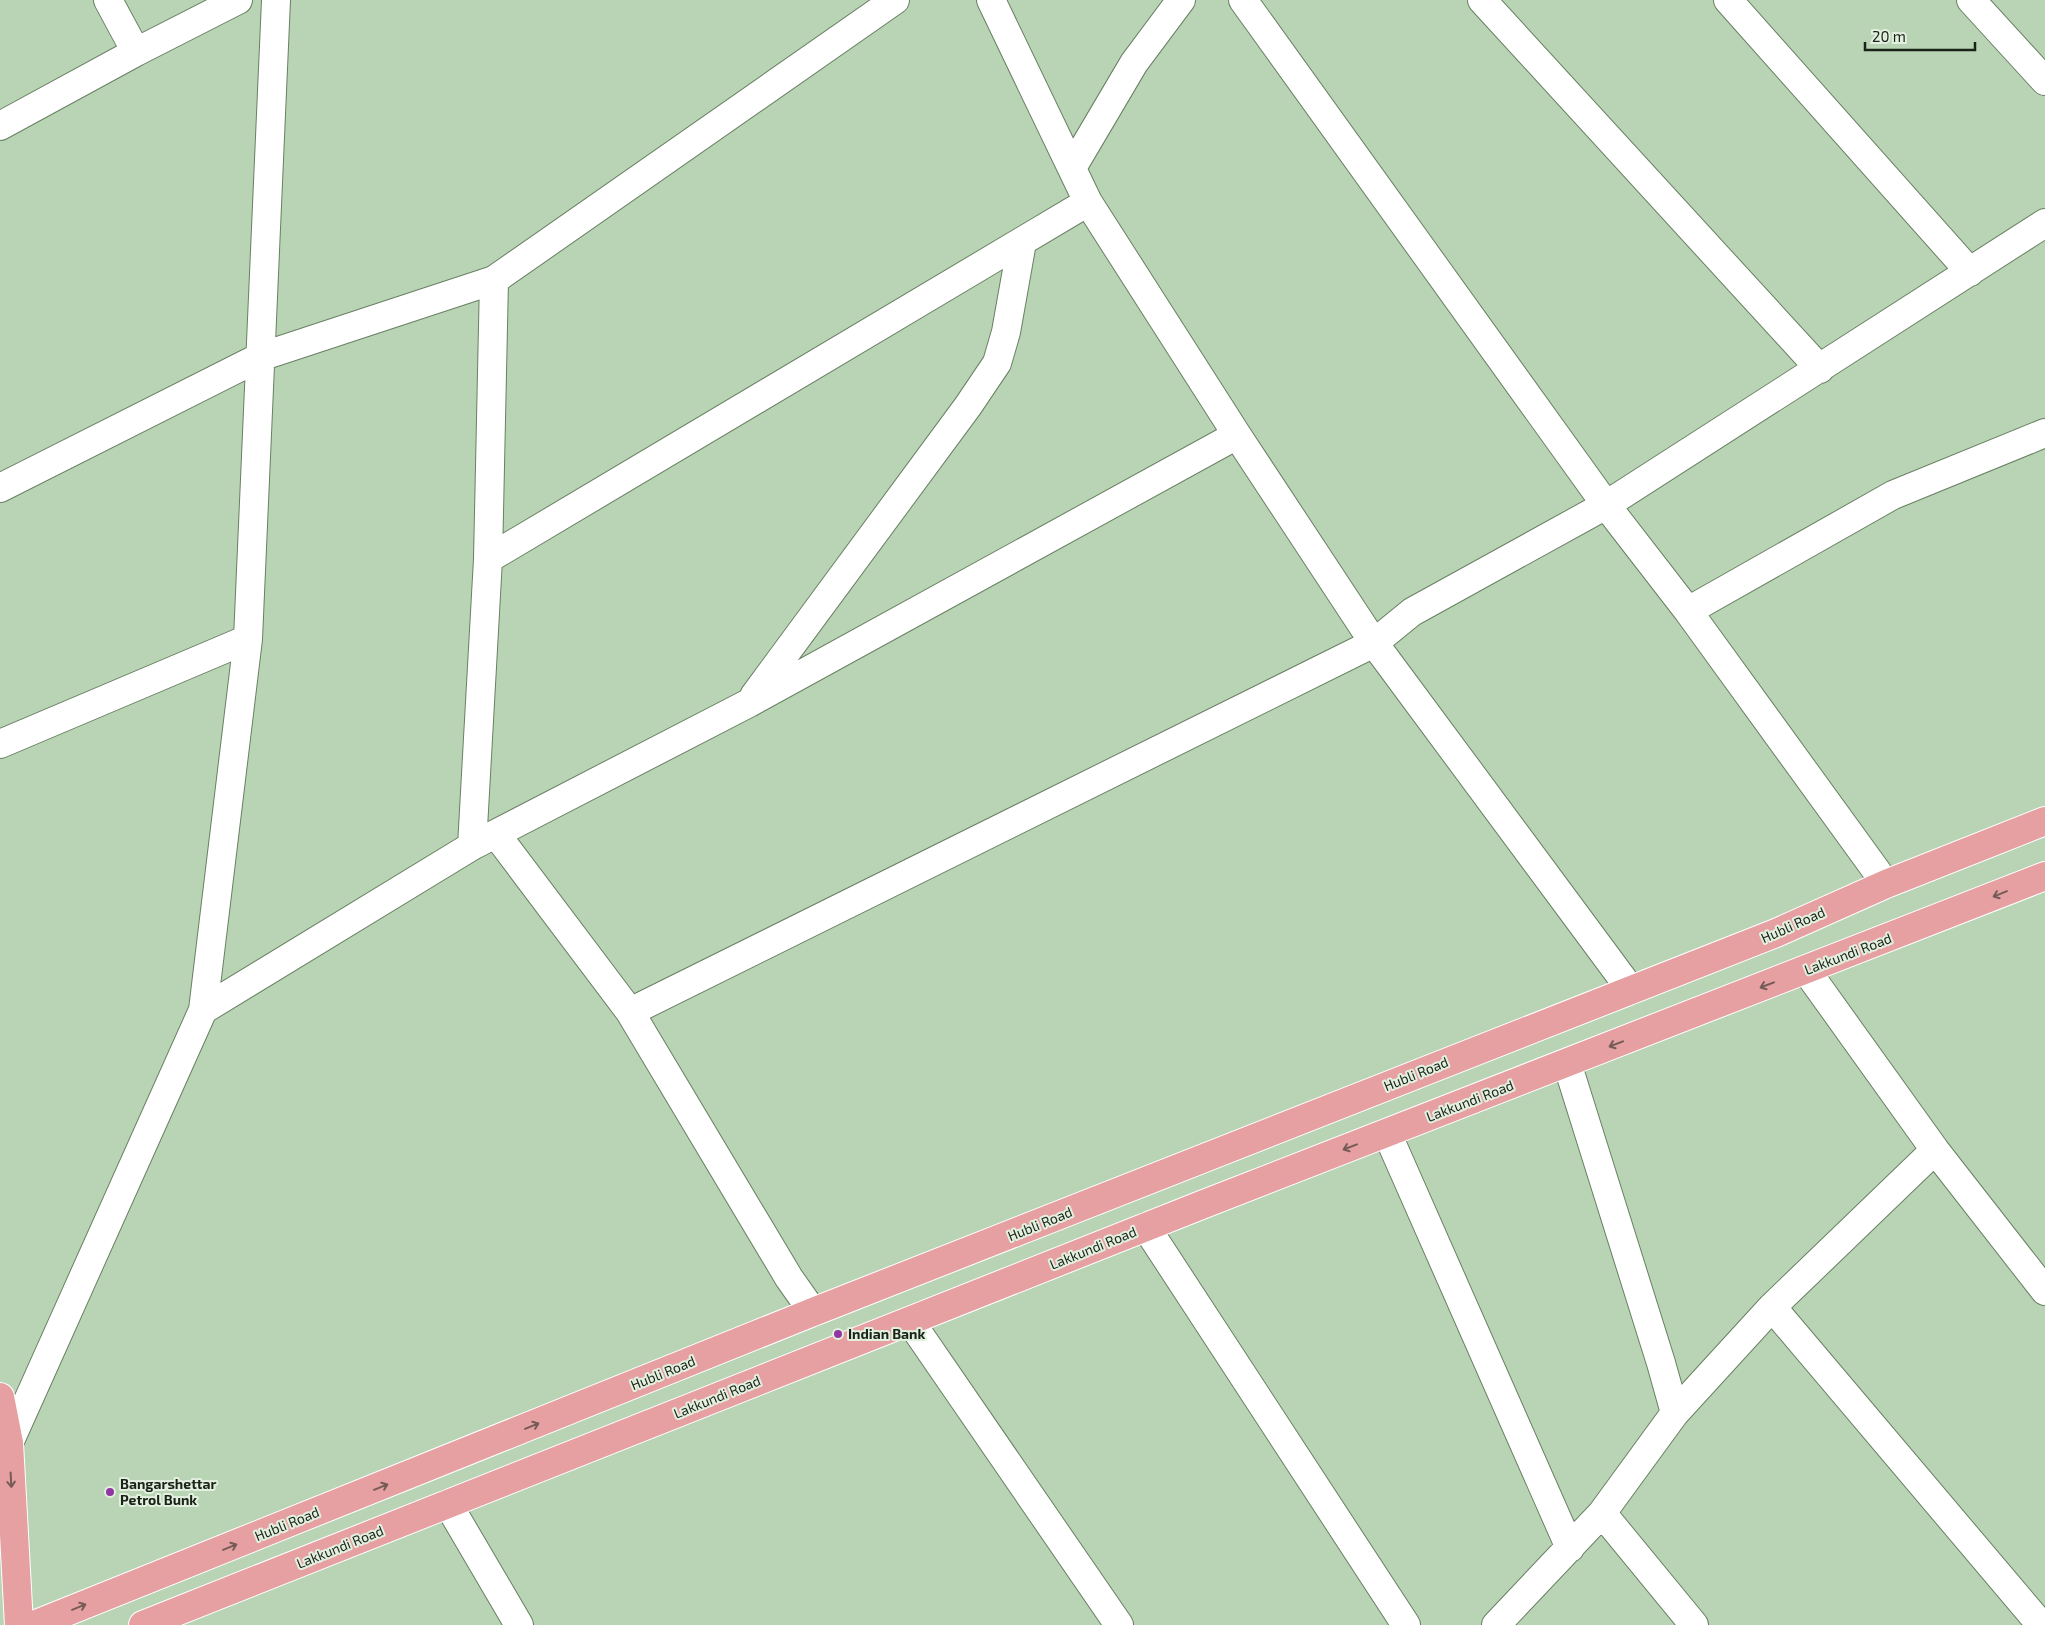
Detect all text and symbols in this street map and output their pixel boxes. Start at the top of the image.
scale bar [1865,20,1975,52]
text: 20 m [1872,27,1906,45]
one-way arrow [1993,890,2008,899]
street label: Hubli Road [1758,903,1827,946]
street label: Lakkundi Road [1802,929,1894,978]
one-way arrow [1760,981,1775,990]
one-way arrow [1608,1040,1624,1049]
street label: Hubli Road [1381,1053,1451,1094]
street label: Lakkundi Road [1424,1076,1516,1125]
one-way arrow [1343,1143,1358,1153]
street label: Hubli Road [1005,1203,1075,1244]
street label: Lakkundi Road [1047,1222,1139,1273]
place label: Indian Bank [848,1325,925,1342]
marker: Indian Bank [832,1328,844,1340]
street label: Hubli Road [628,1352,698,1393]
street label: Lakkundi Road [671,1371,763,1422]
one-way arrow [524,1421,539,1430]
one-way arrow [7,1472,16,1488]
place label: Bangarshettar Petrol Bunk [120,1475,217,1508]
one-way arrow [373,1481,388,1491]
marker: Bangarshettar Petrol Bunk [104,1486,116,1498]
street label: Hubli Road [252,1503,322,1544]
street label: Lakkundi Road [294,1521,386,1572]
one-way arrow [222,1542,237,1551]
one-way arrow [71,1602,86,1611]

